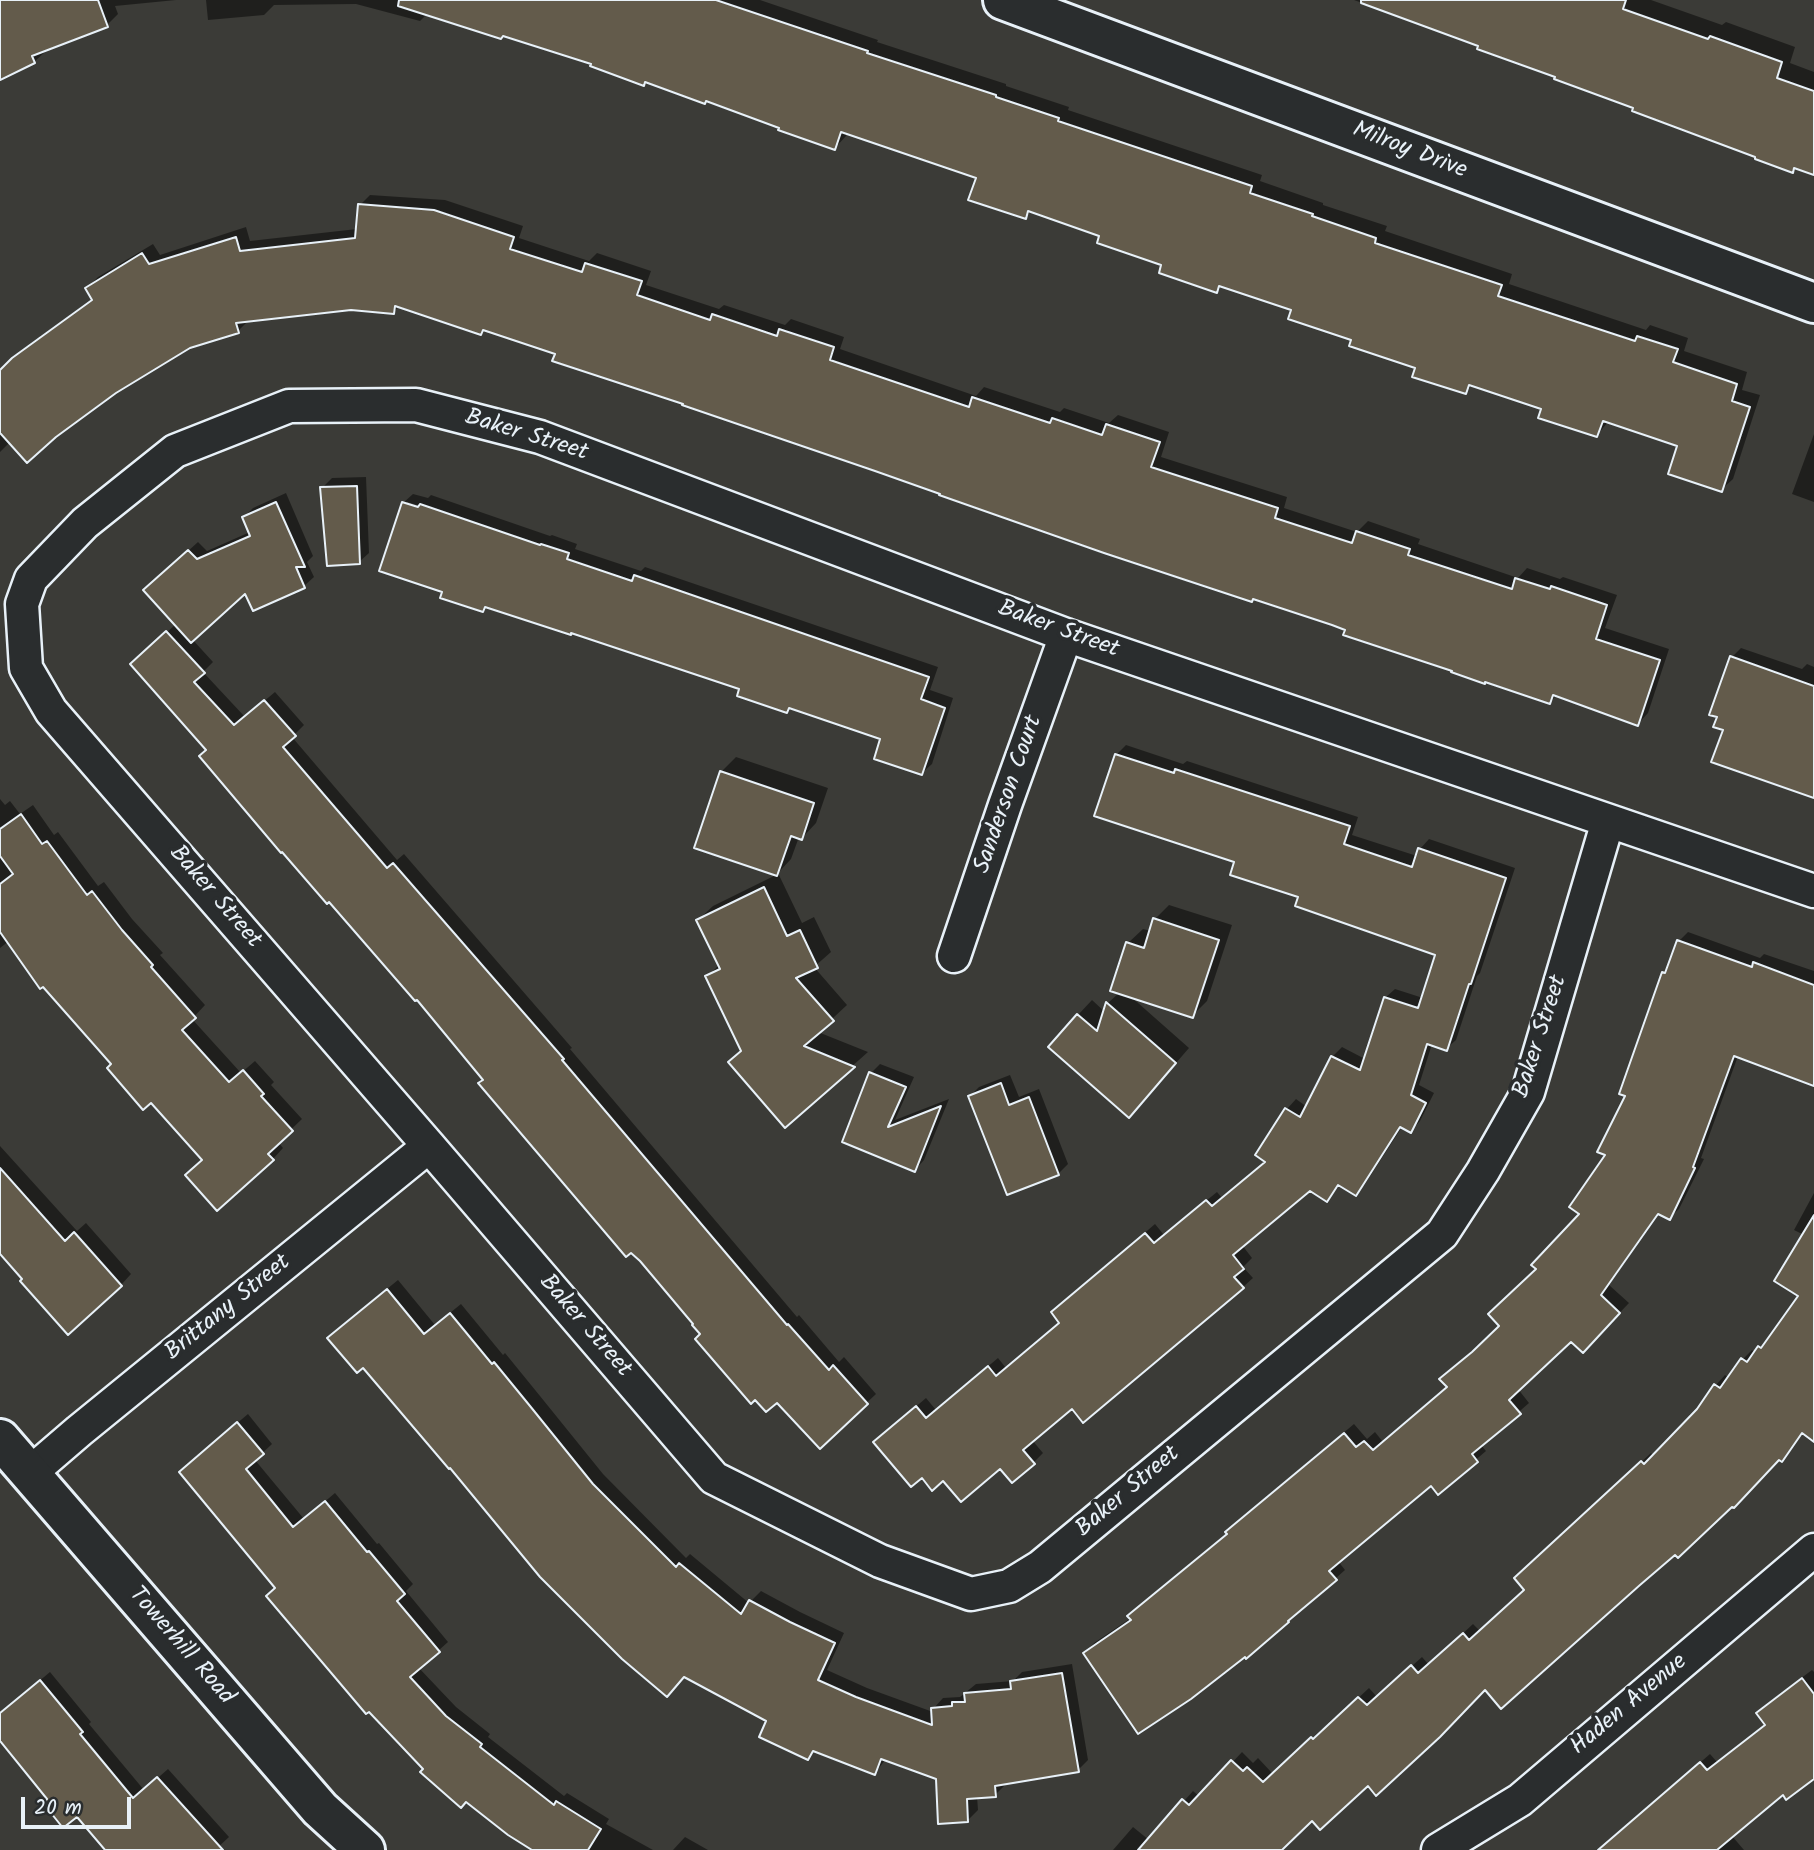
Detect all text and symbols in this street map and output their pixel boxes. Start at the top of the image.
street label: Milroy Drive [1348,117,1470,187]
street label: Baker Street [461,405,591,469]
street label: Baker Street [993,596,1123,666]
street label: Sanderson Court [970,712,1050,878]
street label: Baker Street [161,841,267,955]
street label: Baker Street [1509,972,1575,1102]
street label: Brittany Street [160,1250,298,1368]
street label: Baker Street [531,1270,637,1384]
street label: Baker Street [1071,1441,1187,1545]
street label: Towerhill Road [121,1582,239,1712]
street label: Haden Avenue [1566,1649,1694,1763]
scale bar [24,1784,135,1828]
text: 20 m [34,1792,82,1825]

